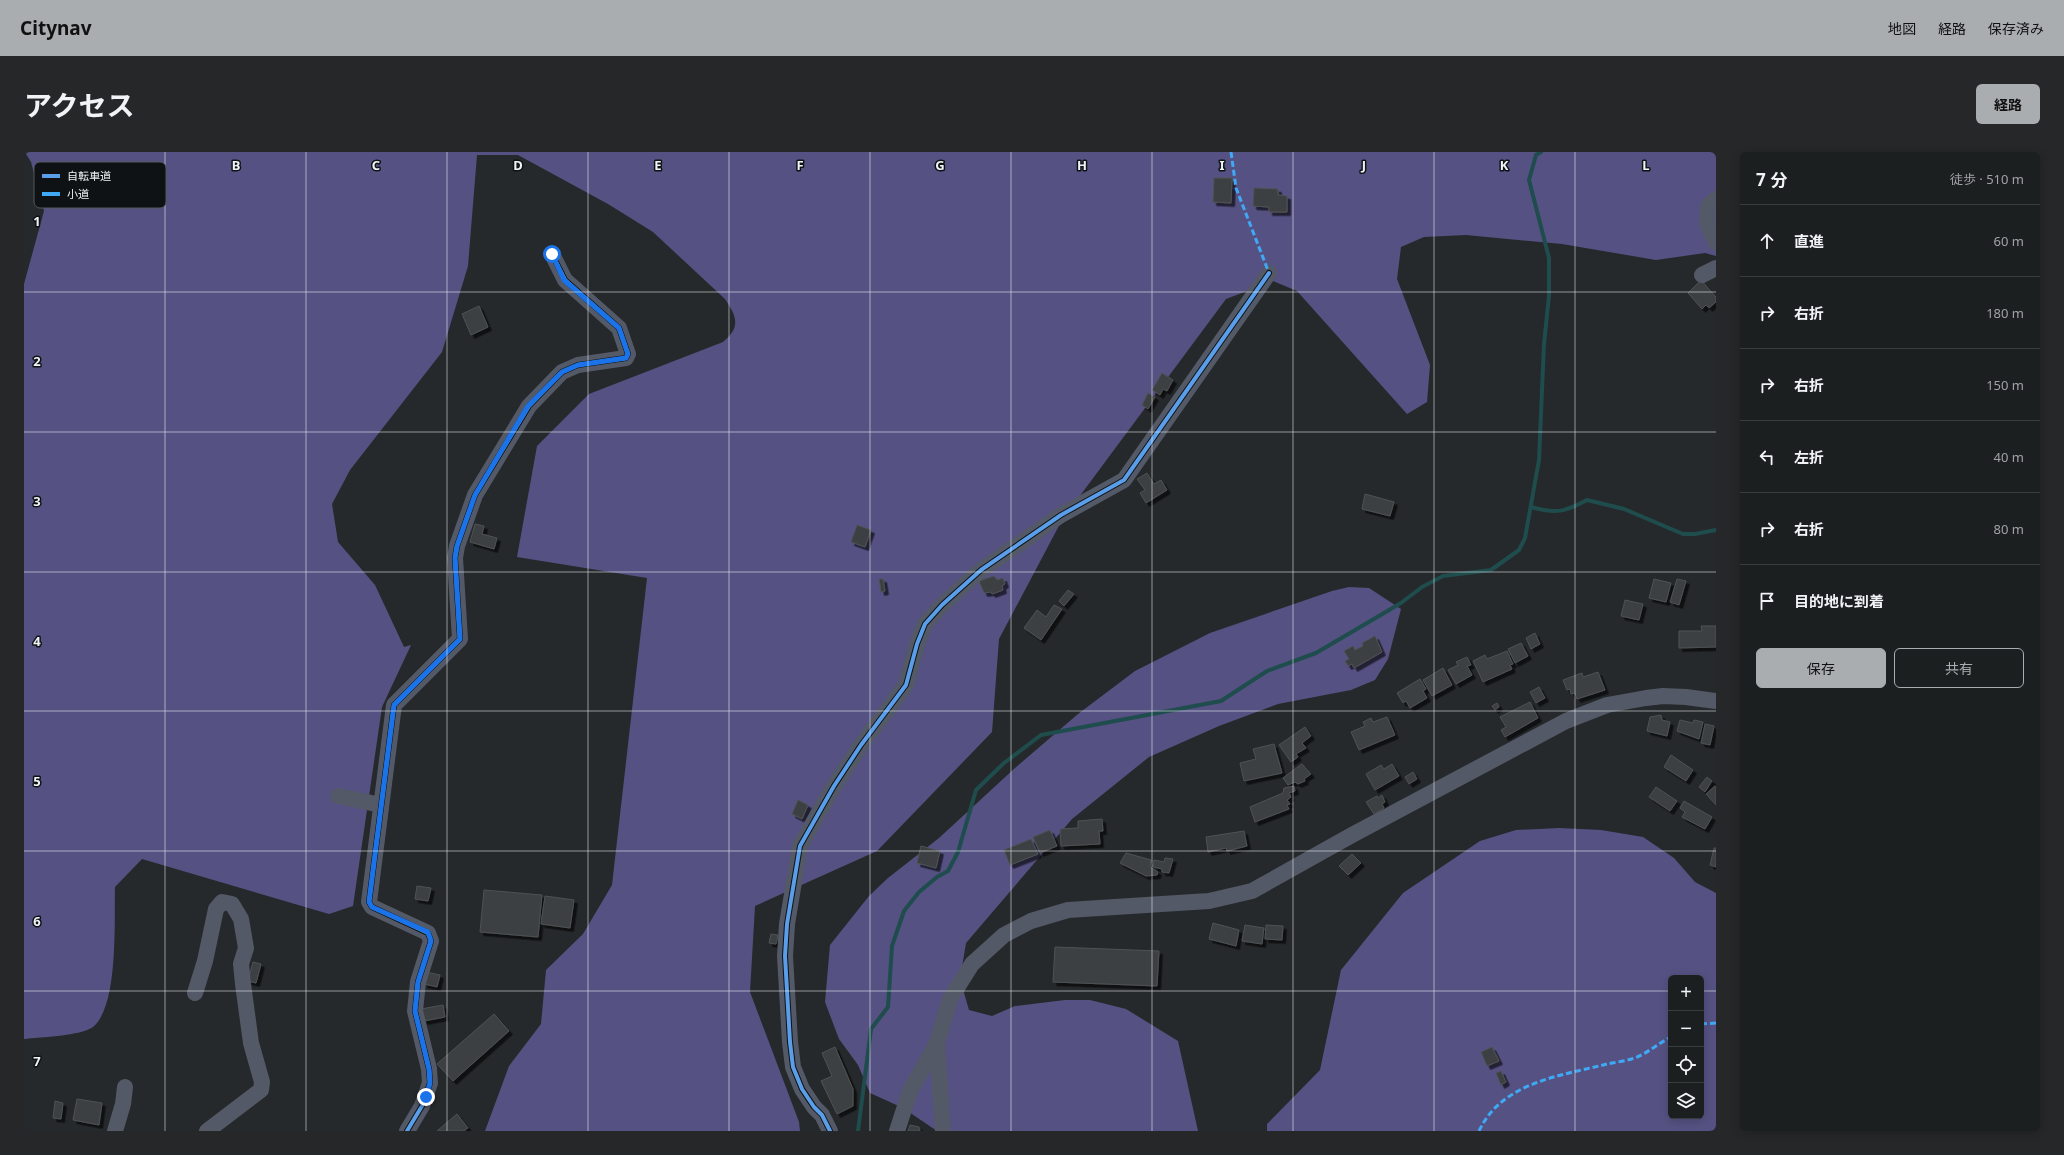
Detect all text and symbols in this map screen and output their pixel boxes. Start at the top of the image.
text: Citynav [20,15,92,41]
text: 地図 [1888,19,1916,38]
text: 経路 [1938,19,1966,38]
text: 保存済み [1988,19,2044,38]
button: 経路 [1976,84,2040,124]
text: アクセス [24,86,135,124]
text: B [232,156,240,174]
text: C [372,156,380,174]
text: D [513,156,523,174]
text: E [654,156,662,174]
text: F [796,156,804,174]
text: G [935,156,945,174]
text: H [1077,156,1087,174]
text: I [1219,156,1225,174]
text: J [1361,156,1366,174]
text: K [1500,156,1509,174]
text: L [1642,156,1650,174]
legend [34,162,166,208]
text: 自転車道 [67,168,111,183]
text: 7 分 [1756,168,1787,191]
text: 徒歩 · 510 m [1950,170,2024,188]
text: 小道 [67,186,89,201]
text: 1 [33,212,41,230]
icon: ahead [1756,230,1778,252]
text: 直進 [1794,231,1824,251]
text: 60 m [1994,232,2024,250]
route start [543,245,561,263]
icon: right [1756,302,1778,324]
text: 右折 [1794,303,1824,323]
text: 180 m [1986,304,2024,322]
text: 2 [33,352,41,370]
icon: right [1756,374,1778,396]
text: 右折 [1794,375,1824,395]
text: 150 m [1986,376,2024,394]
icon: left [1756,446,1778,468]
text: 左折 [1794,447,1824,467]
text: 40 m [1994,448,2024,466]
text: 3 [33,492,41,510]
icon: right [1756,518,1778,540]
text: 右折 [1794,519,1824,539]
text: 80 m [1994,520,2024,538]
icon: arrive [1756,590,1778,612]
text: 目的地に到着 [1794,591,1884,611]
text: 4 [33,632,41,650]
button: 保存 [1756,648,1886,688]
button: 共有 [1894,648,2024,688]
text: 5 [33,772,41,790]
text: 6 [33,912,41,930]
map controls [1668,975,1704,1119]
button: + [1668,975,1704,1011]
button: − [1668,1011,1704,1047]
button: locate [1668,1047,1704,1083]
text: 7 [33,1052,41,1070]
button: layers [1668,1083,1704,1119]
route end [417,1088,435,1106]

